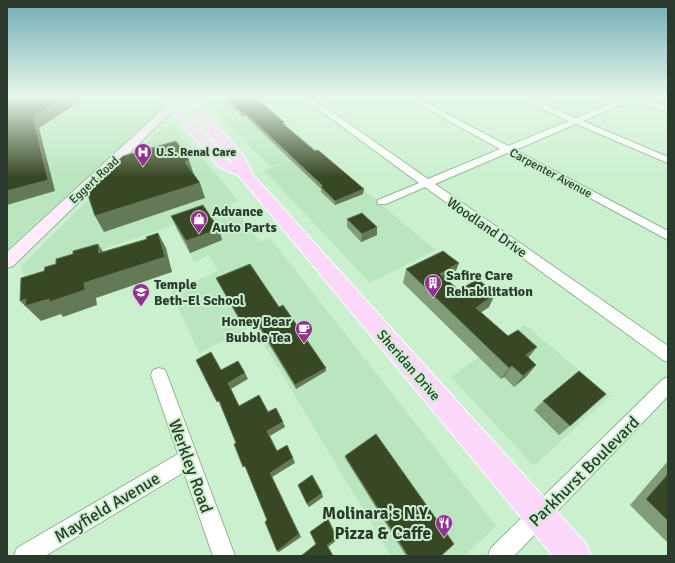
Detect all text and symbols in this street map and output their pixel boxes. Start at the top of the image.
hospital icon: U.S. Renal Care [133,142,153,167]
place label: U.S. Renal Care [156,145,236,160]
street label: Carpenter Avenue [507,145,595,201]
street label: Eggert Road [66,154,122,207]
street label: Woodland Drive [443,193,530,261]
place label: Advance Auto Parts [212,203,277,236]
shop icon: Advance Auto Parts [189,209,209,234]
place label: Safire Care Rehabilitation [446,267,533,300]
building icon: Safire Care Rehabilitation [423,273,443,298]
place label: Temple Beth-El School [154,276,245,309]
school or university icon: Temple Beth-El School [131,282,151,307]
place label: Honey Bear Bubble Tea [221,313,291,346]
cafe icon: Honey Bear Bubble Tea [294,319,314,344]
street label: Sheridan Drive [373,326,444,404]
street label: Parkhurst Boulevard [525,412,644,531]
street label: Werkley Road [164,417,217,516]
street label: Mayfield Avenue [51,468,164,547]
place label: Molinara's N.Y. Pizza & Caffe [322,503,431,544]
restaurant icon: Molinara's N.Y. Pizza & Caffe [434,513,454,538]

